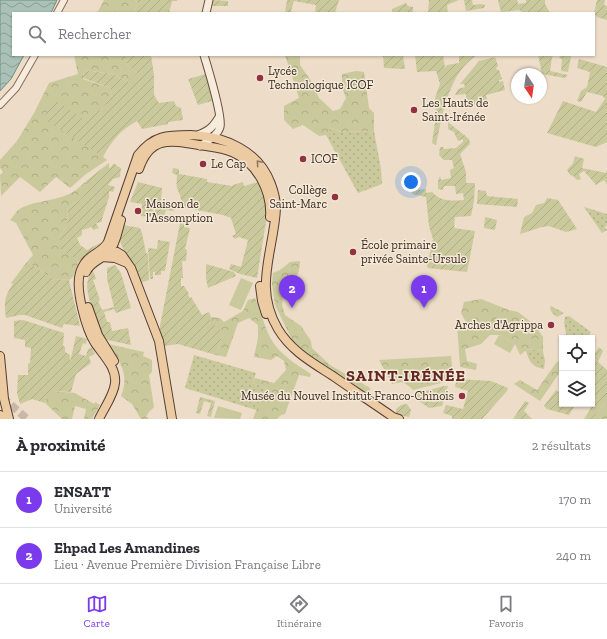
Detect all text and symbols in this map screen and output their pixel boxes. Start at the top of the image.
search box [12,12,595,56]
icon: search [26,23,48,45]
text: Rechercher [58,25,132,43]
place label: Lycée Technologique ICOF [268,64,373,92]
north arrow [511,68,547,104]
marker: Lycée Technologique ICOF [255,73,265,83]
place label: Les Hauts de Saint-Irénée [422,96,489,124]
marker: Les Hauts de Saint-Irénée [409,105,419,115]
place label: ICOF [311,152,338,166]
marker: ICOF [298,154,308,164]
place label: Le Cap [211,157,246,171]
marker: Le Cap [198,159,208,169]
one-way arrow [256,161,263,168]
your location [401,172,421,192]
place label: Collège Saint-Marc [269,183,327,211]
marker: Collège Saint-Marc [330,192,340,202]
place label: Maison de l'Assomption [146,197,213,225]
marker: Maison de l'Assomption [133,206,143,216]
place label: École primaire privée Sainte-Ursule [361,237,467,266]
marker: École primaire privée Sainte-Ursule [348,247,358,257]
pin: 2 [279,275,305,308]
pin: 1 [411,275,437,308]
place label: Arches d'Agrippa [455,318,543,332]
marker: Arches d'Agrippa [546,320,556,330]
map controls [559,335,595,407]
button: locate [559,335,595,371]
district label: SAINT-IRÉNÉE [346,366,466,385]
button: layers [559,371,595,407]
place label: Musée du Nouvel Institut Franco-Chinois [241,389,454,403]
marker: Musée du Nouvel Institut Franco-Chinois [457,391,467,401]
text: À proximité [16,435,105,455]
text: 2 résultats [532,438,591,453]
text: ENSATT [54,483,111,501]
text: 1 [26,492,32,507]
text: 170 m [558,492,591,507]
text: Université [54,501,112,516]
text: Ehpad Les Amandines [54,539,200,557]
text: 2 [26,548,32,563]
text: 240 m [556,548,591,563]
text: Lieu · Avenue Première Division Française Libre [54,557,321,572]
tab: Carte [84,593,110,630]
tab: Itinéraire [277,593,322,630]
tab: Favoris [489,593,523,630]

